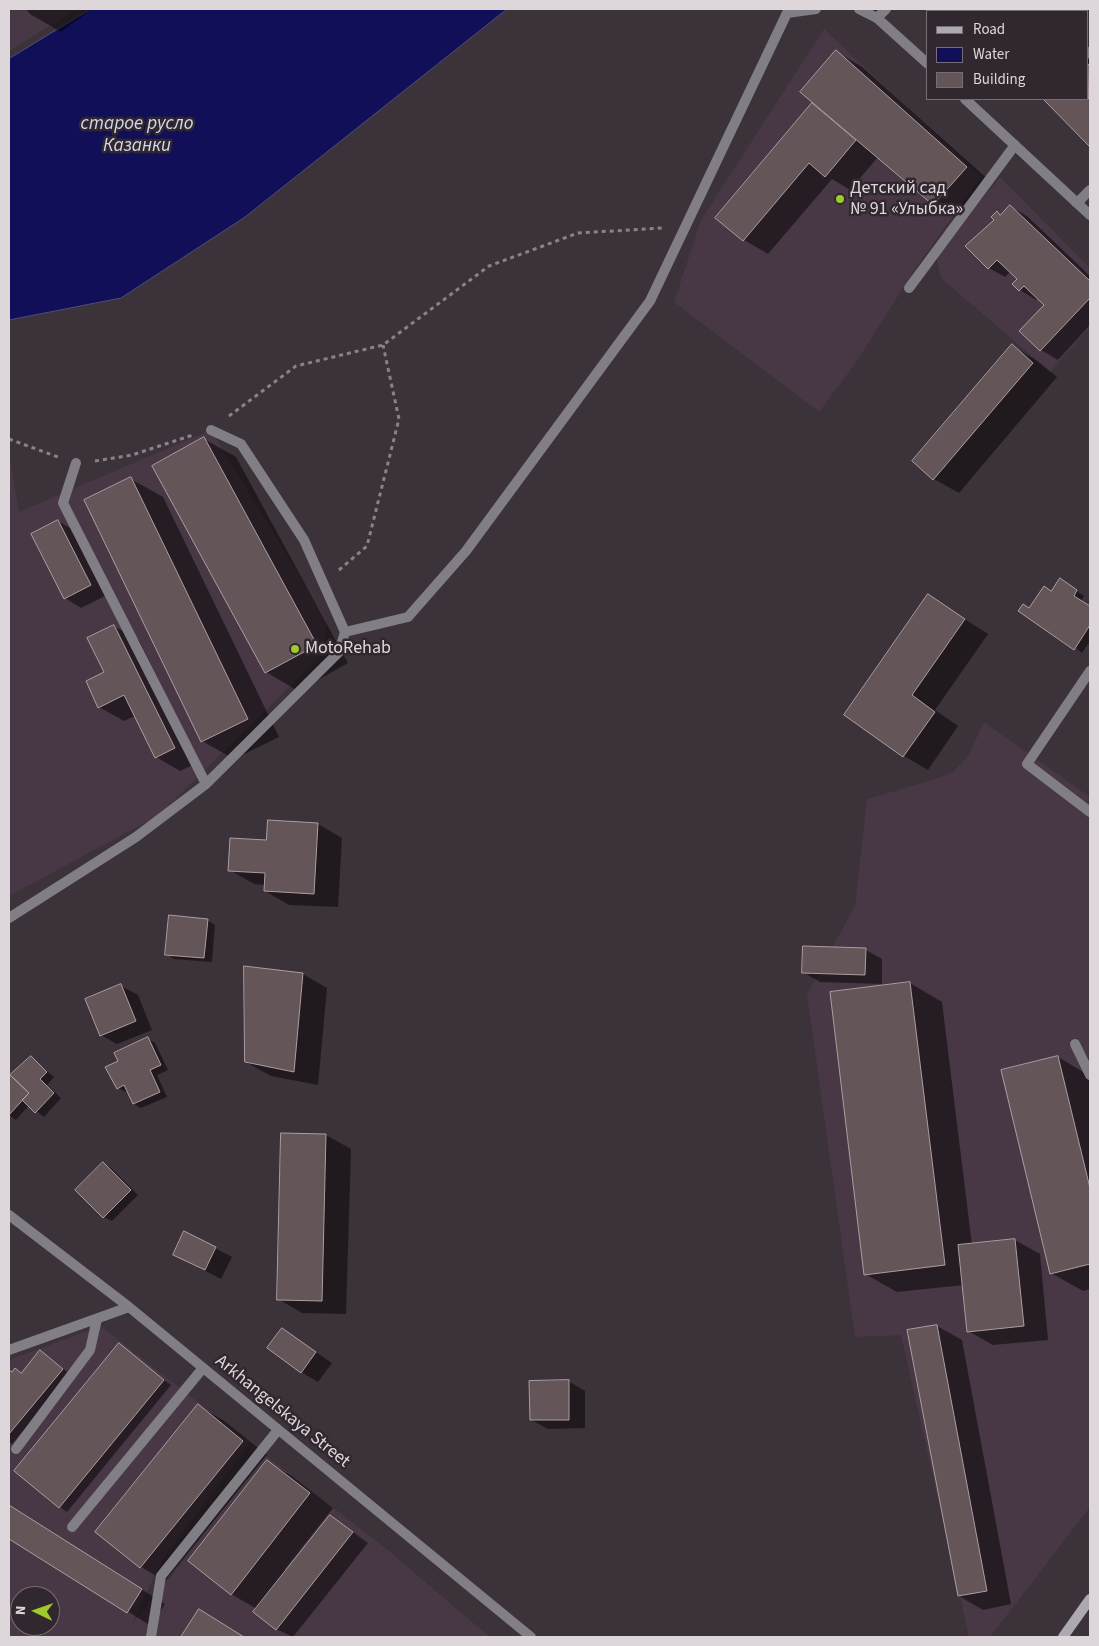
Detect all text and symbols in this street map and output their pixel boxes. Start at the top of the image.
legend [926,10,1089,100]
text: Road [973,19,1005,40]
text: Water [973,44,1009,65]
text: Building [973,69,1025,90]
water label: старое русло Казанки [81,114,193,158]
place label: Детский сад № 91 «Улыбка» [850,178,963,220]
marker: Детский сад № 91 «Улыбка» [834,193,846,205]
place label: MotoRehab [305,638,391,660]
marker: MotoRehab [289,643,301,655]
street label: Arkhangelskaya Street [210,1351,354,1473]
north arrow [10,1586,60,1636]
text: N [11,1605,31,1615]

